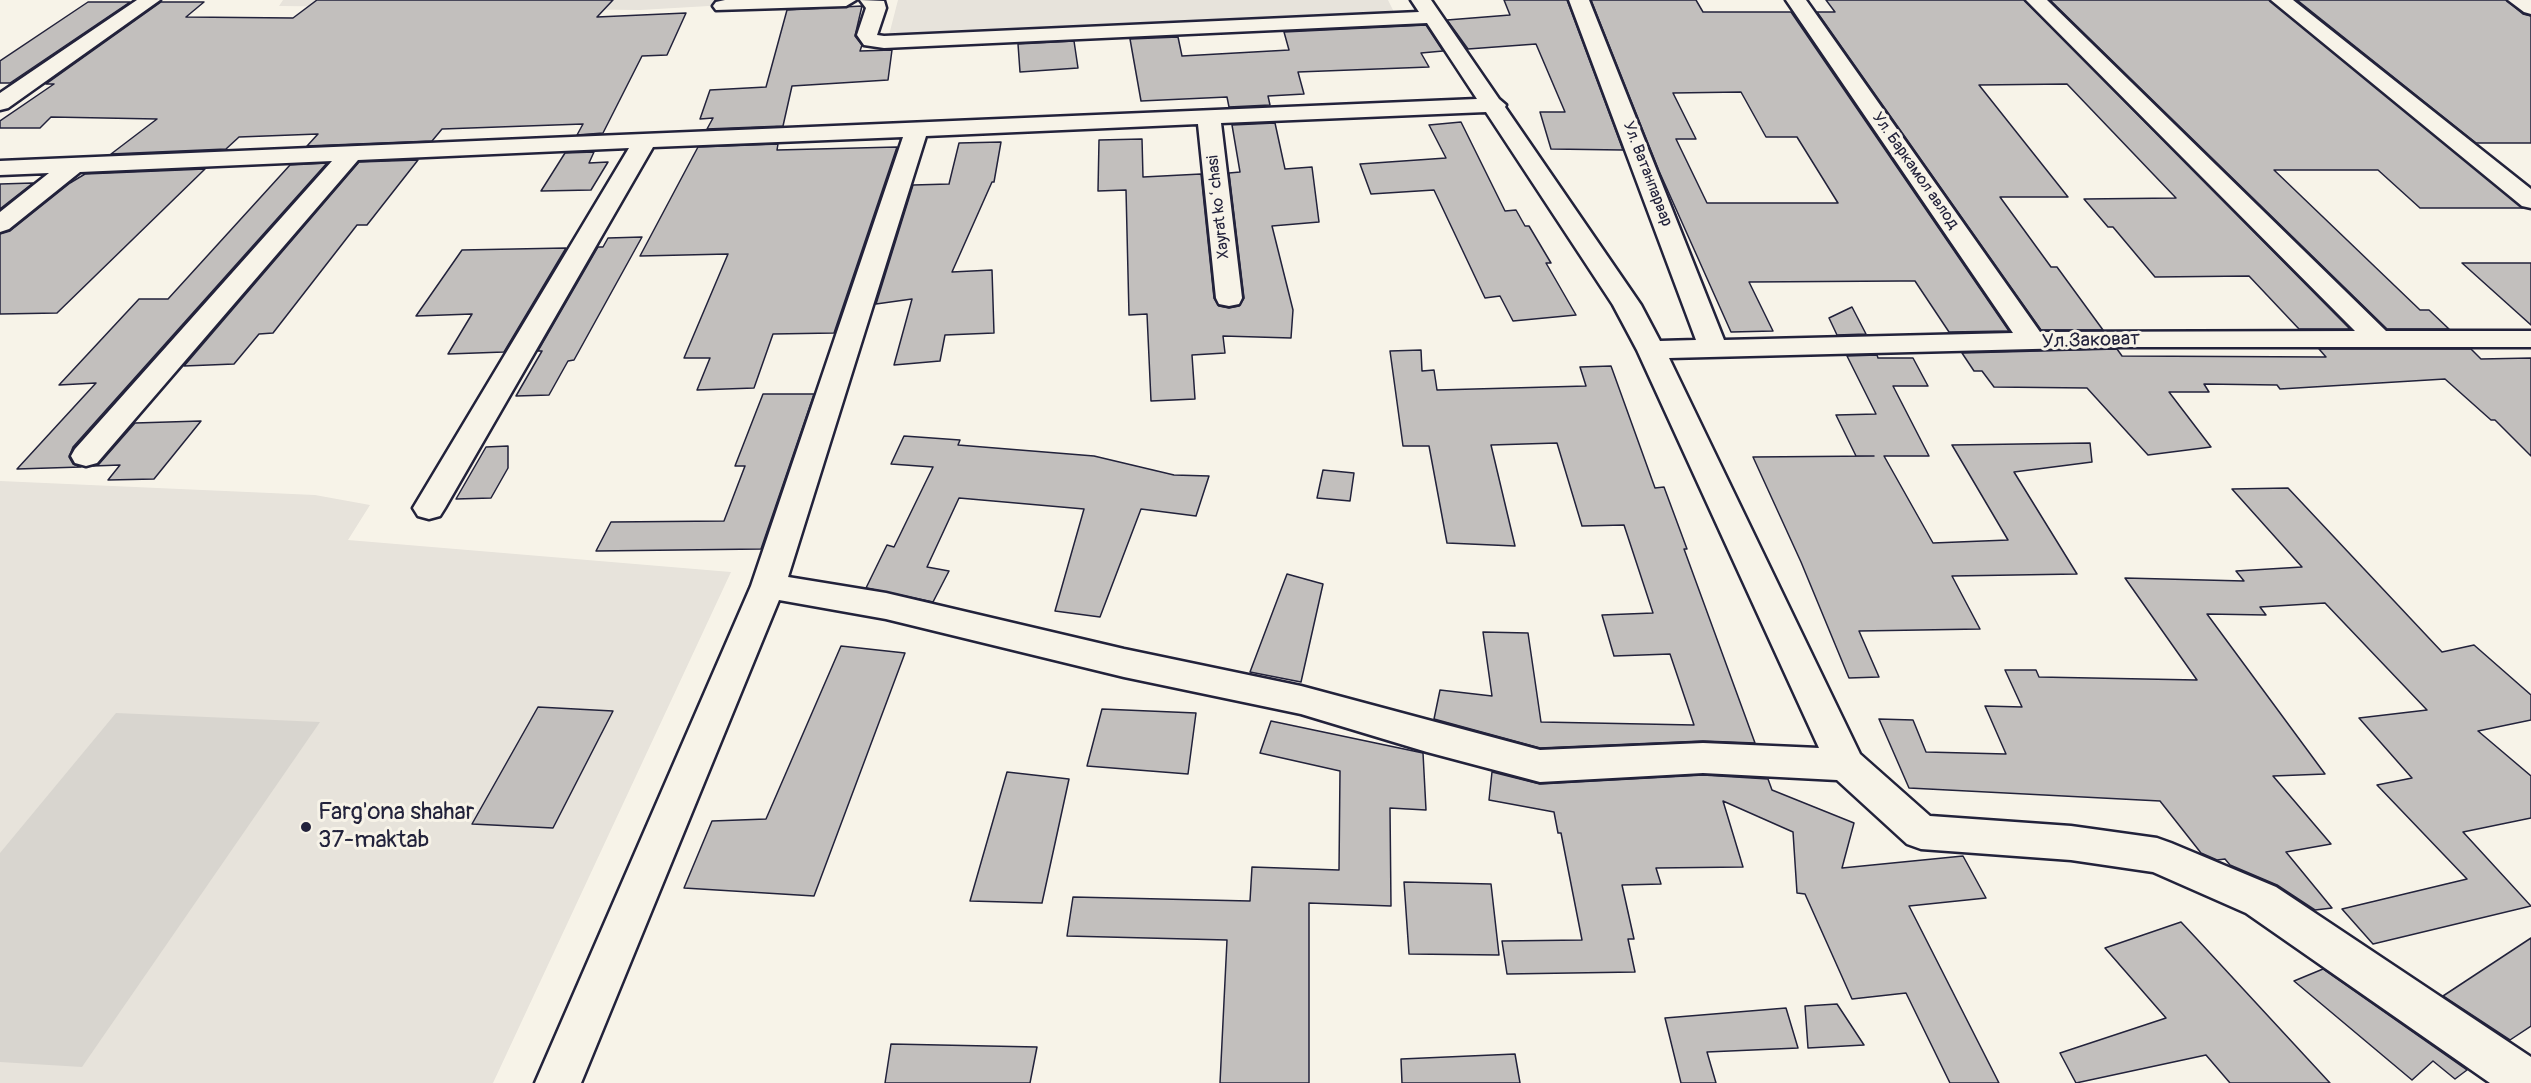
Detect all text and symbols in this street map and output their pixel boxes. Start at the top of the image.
street label: Ул. Баркамол авлод [1867,109,1963,233]
street label: Ул. Ватанпарвар [1618,119,1676,229]
street label: Xayrat koʻchasi [1204,154,1234,260]
street label: Ул.Заковат [2041,327,2141,355]
place label: Farg'ona shahar 37-maktab [318,799,474,855]
marker: Farg'ona shahar 37-maktab [299,820,313,834]

